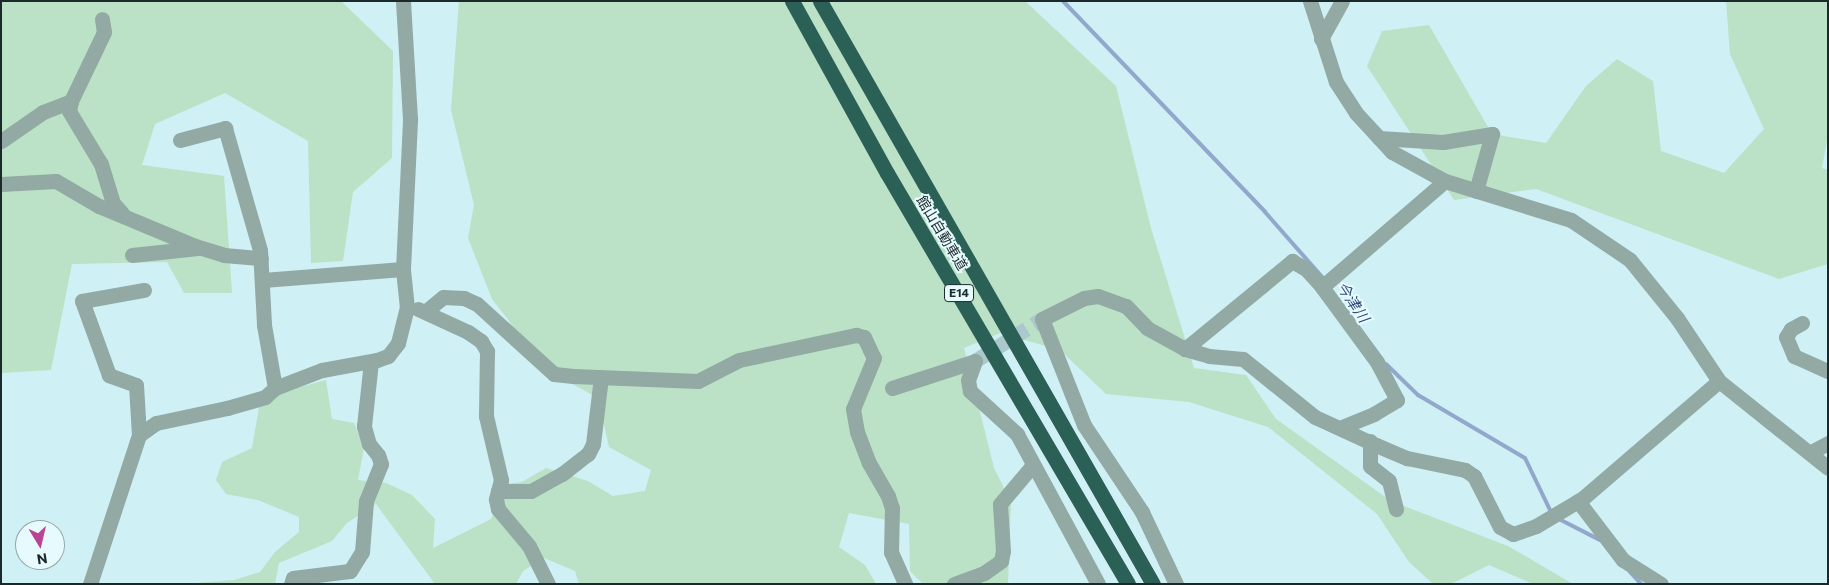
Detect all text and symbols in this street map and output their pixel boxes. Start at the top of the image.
street label: 館山自動車道 [913,193,971,273]
water label: 今津川 [1333,278,1373,326]
road number: E14 [944,284,974,302]
north arrow [15,520,65,570]
text: N [36,550,49,569]

